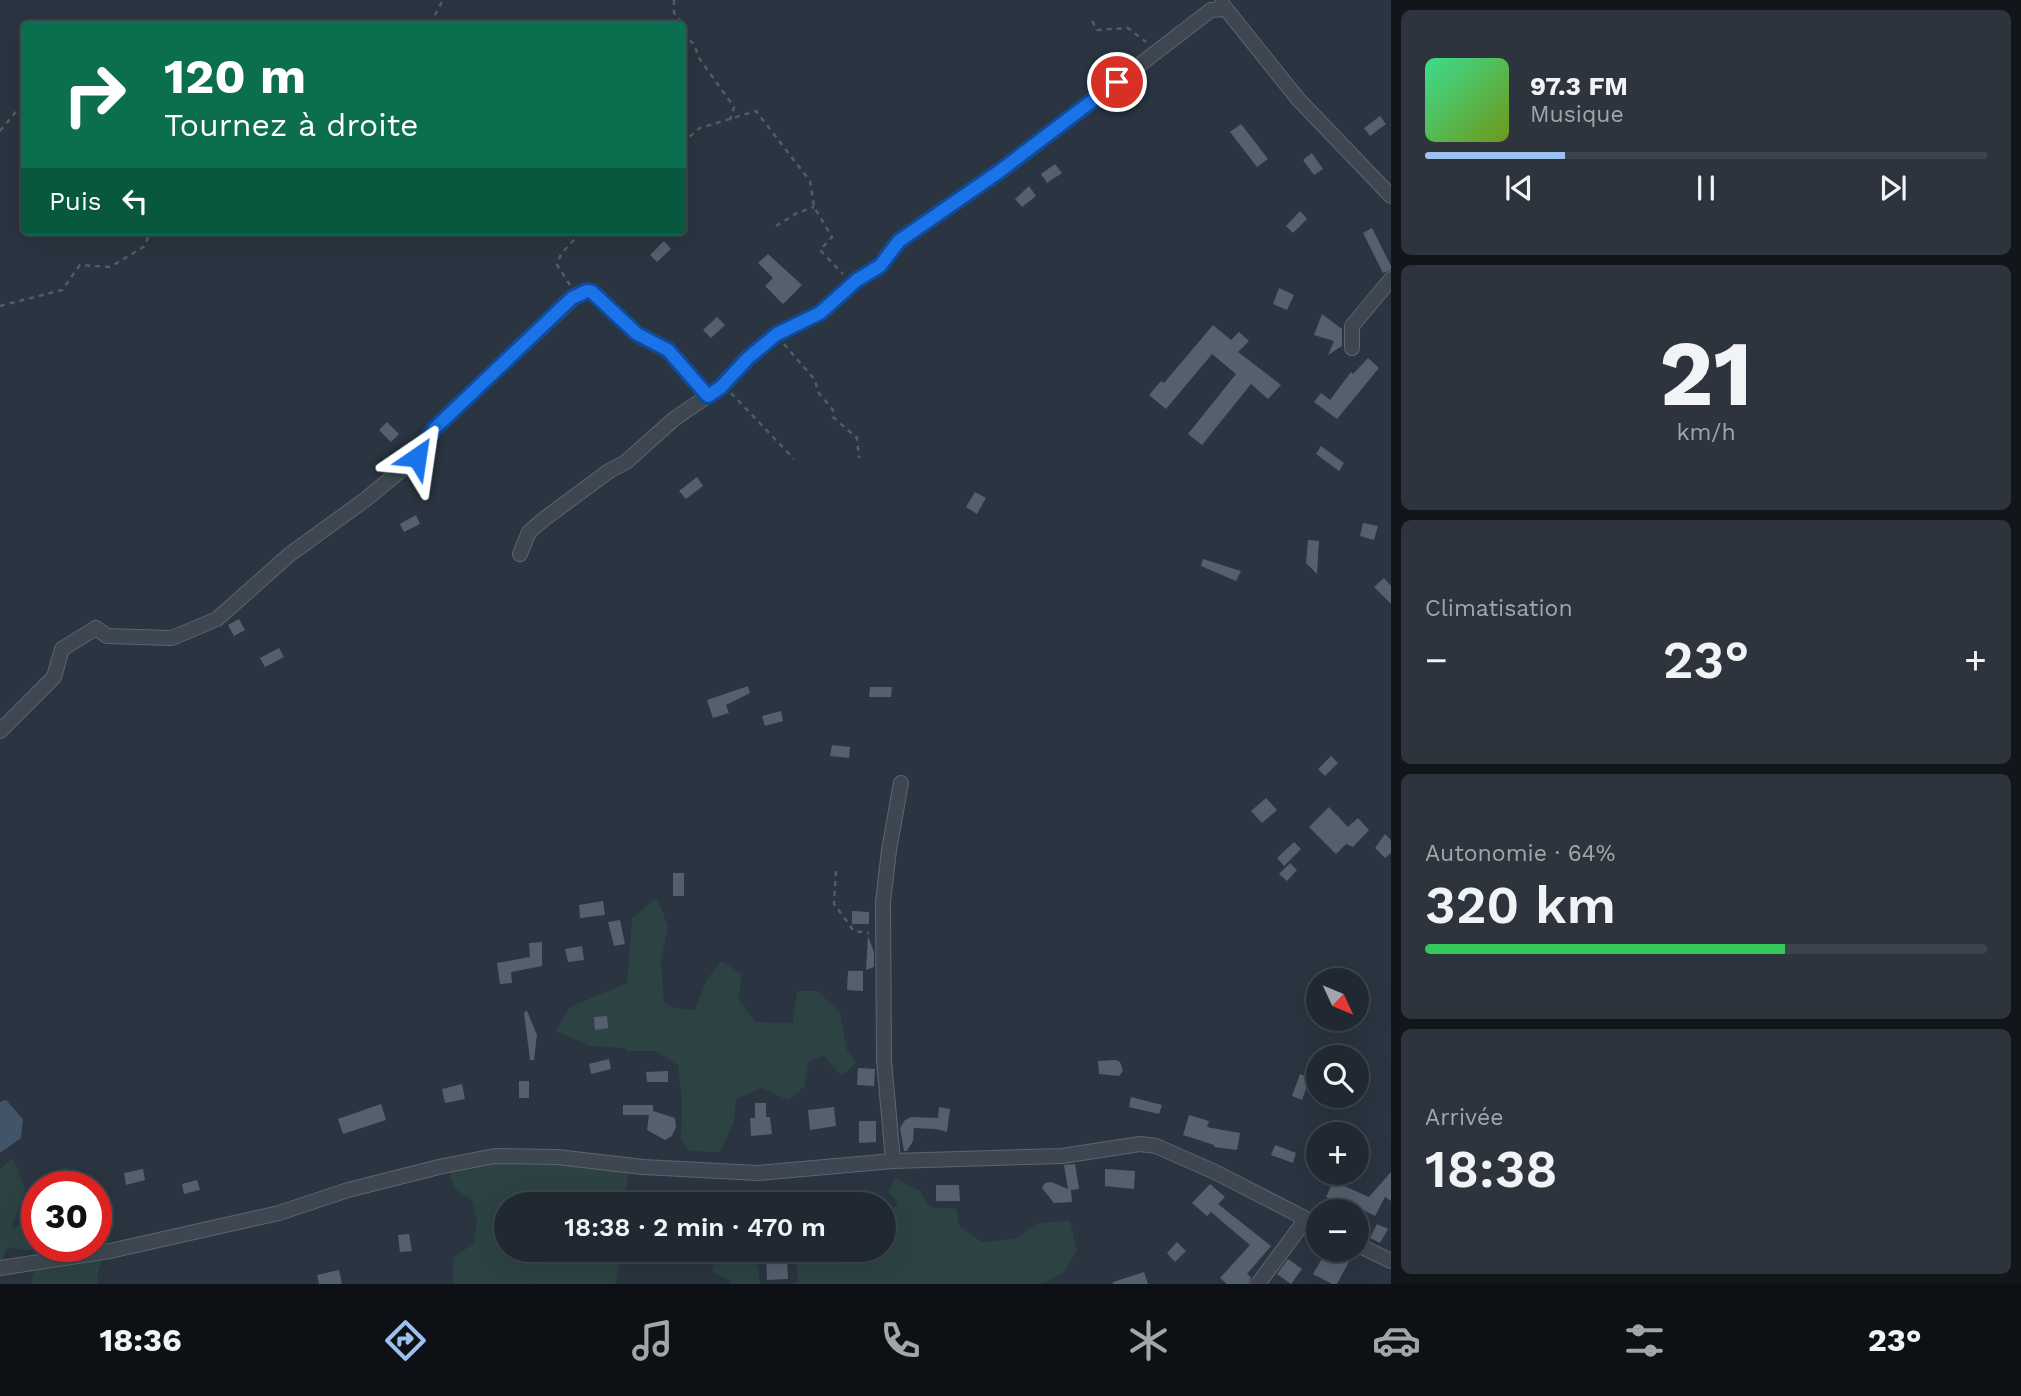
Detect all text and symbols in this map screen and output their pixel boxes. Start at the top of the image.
text: 120 m [164,47,306,105]
icon: right [49,49,140,140]
pin [1087,52,1147,112]
icon: arrive [1098,63,1136,101]
text: 97.3 FM [1530,71,1628,101]
text: Musique [1530,101,1624,128]
text: Tournez à droite [164,106,419,144]
icon: previous [1500,169,1538,207]
icon: pause [1687,169,1725,207]
icon: next [1874,169,1912,207]
icon: left [116,182,154,220]
text: Puis [49,186,102,216]
text: 21 [1659,320,1753,427]
text: km/h [1676,419,1736,446]
position arrow [380,420,454,494]
text: Climatisation [1425,595,1573,622]
text: 23° [1663,630,1749,691]
text: − [1425,638,1448,682]
text: + [1964,638,1987,682]
text: Autonomie · 64% [1425,840,1616,867]
text: 320 km [1425,875,1616,936]
north arrow [1306,968,1368,1031]
map controls [1306,968,1369,1262]
button: search [1306,1045,1369,1108]
text: Arrivée [1425,1104,1504,1131]
button: + [1306,1122,1369,1185]
text: 18:38 [1425,1139,1558,1200]
speed limit sign: 30 [21,1171,112,1262]
button: − [1306,1199,1369,1262]
text: 18:38 · 2 min · 470 m [564,1212,826,1242]
icon: directions [381,1316,430,1365]
icon: music [628,1316,677,1365]
icon: phone [876,1316,925,1365]
icon: climate [1124,1316,1173,1365]
icon: car [1372,1316,1421,1365]
icon: filters [1620,1316,1669,1365]
text: 18:36 [99,1321,182,1359]
text: 23° [1868,1321,1922,1359]

